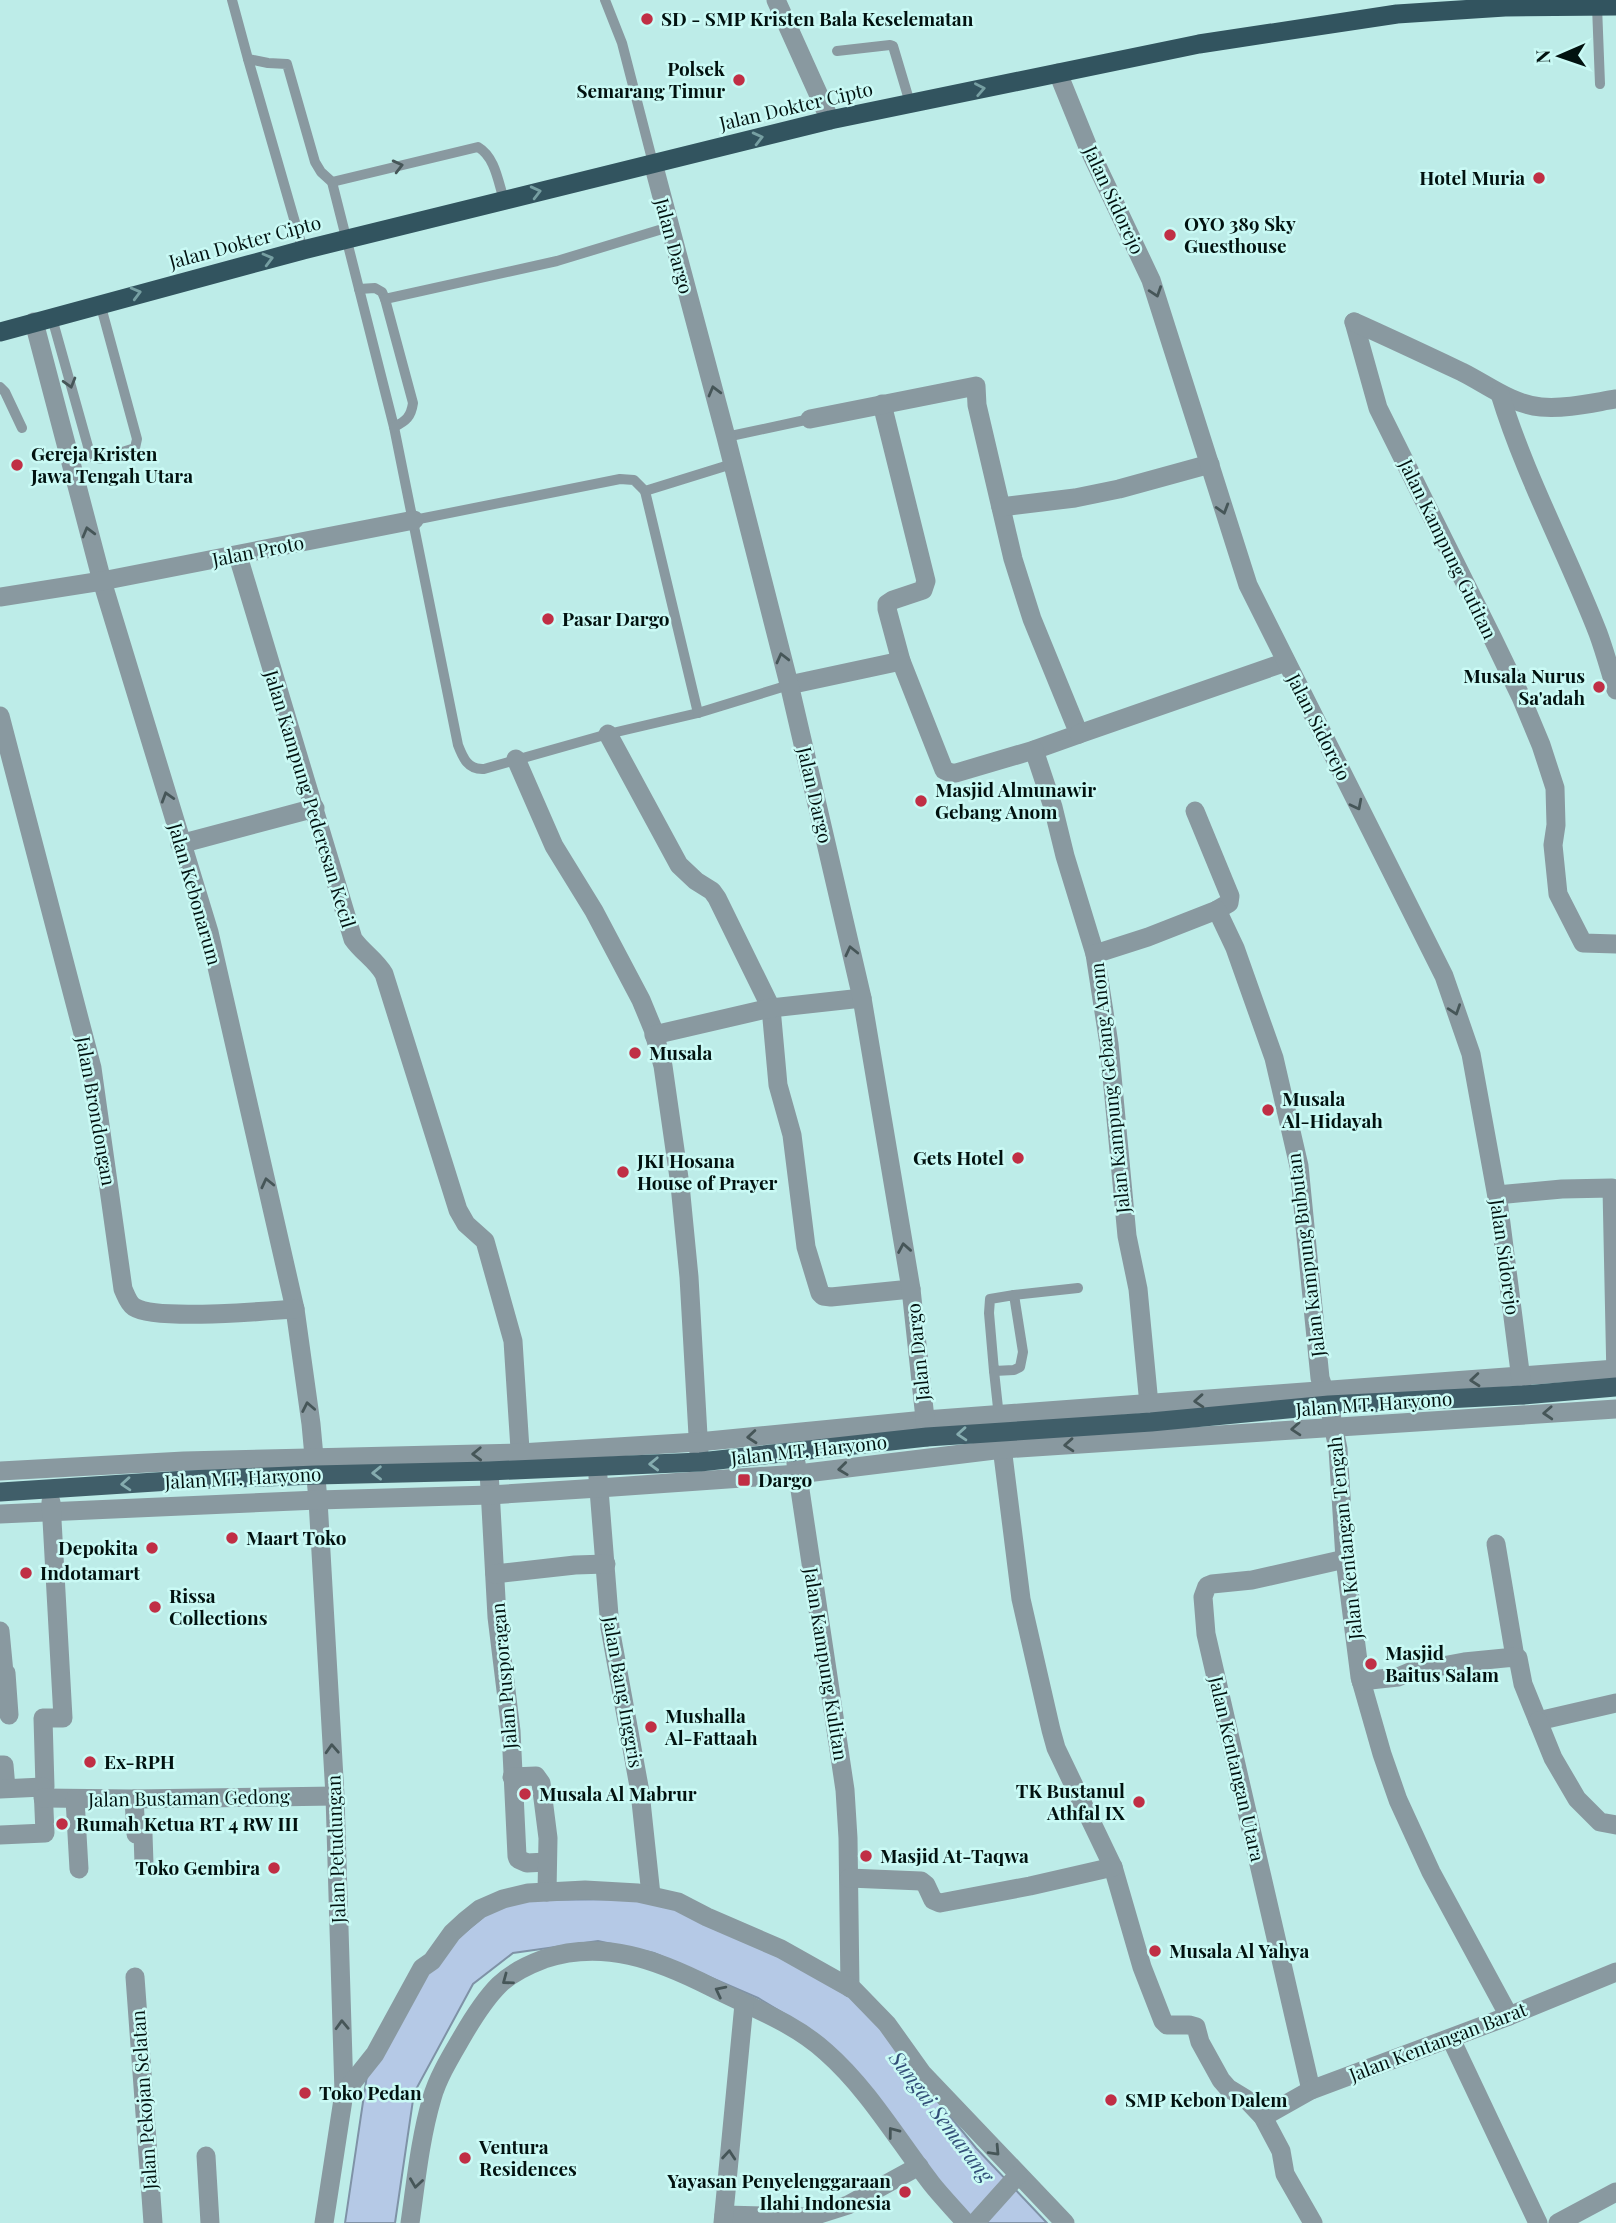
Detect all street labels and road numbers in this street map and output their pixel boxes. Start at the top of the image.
street label: Jalan Dokter Cipto [716,75,875,136]
street label: Jalan Sidorejo [1078,140,1151,258]
street label: Jalan Dargo [649,194,700,296]
street label: Jalan Dokter Cipto [165,208,324,274]
street label: Jalan Kampung Gutitan [1394,453,1504,643]
street label: Jalan Proto [209,528,306,572]
street label: Jalan Kampung Pederesan Kecil [259,666,363,931]
street label: Jalan Sidorejo [1281,668,1358,784]
street label: Jalan Dargo [792,743,840,845]
street label: Jalan Kebonarum [163,819,229,968]
street label: Jalan Kampung Gebang Anom [1083,961,1135,1216]
street label: Jalan Brondongan [71,1033,123,1188]
street label: Jalan Kampung Bubutan [1280,1151,1331,1359]
street label: Jalan Sidorejo [1485,1196,1527,1316]
street label: Jalan Dargo [899,1302,935,1403]
street label: Jalan MT. Haryono [1294,1385,1453,1422]
street label: Jalan MT. Haryono [729,1428,888,1470]
street label: Jalan Kentangan Tengah [1320,1435,1368,1642]
street label: Jalan MT. Haryono [163,1460,322,1494]
street label: Jalan Kampung Kulitan [799,1565,855,1763]
street label: Jalan Pusporagan [484,1601,522,1751]
street label: Jalan Bang Inggris [598,1613,650,1770]
street label: Jalan Kentangan Utara [1204,1673,1272,1864]
street label: Jalan Petudungan [319,1774,351,1925]
street label: Jalan Bustaman Gedong [87,1782,290,1812]
street label: Jalan Kentangan Barat [1344,1995,1530,2087]
street label: Jalan Pekojan Selatan [124,2009,162,2192]

